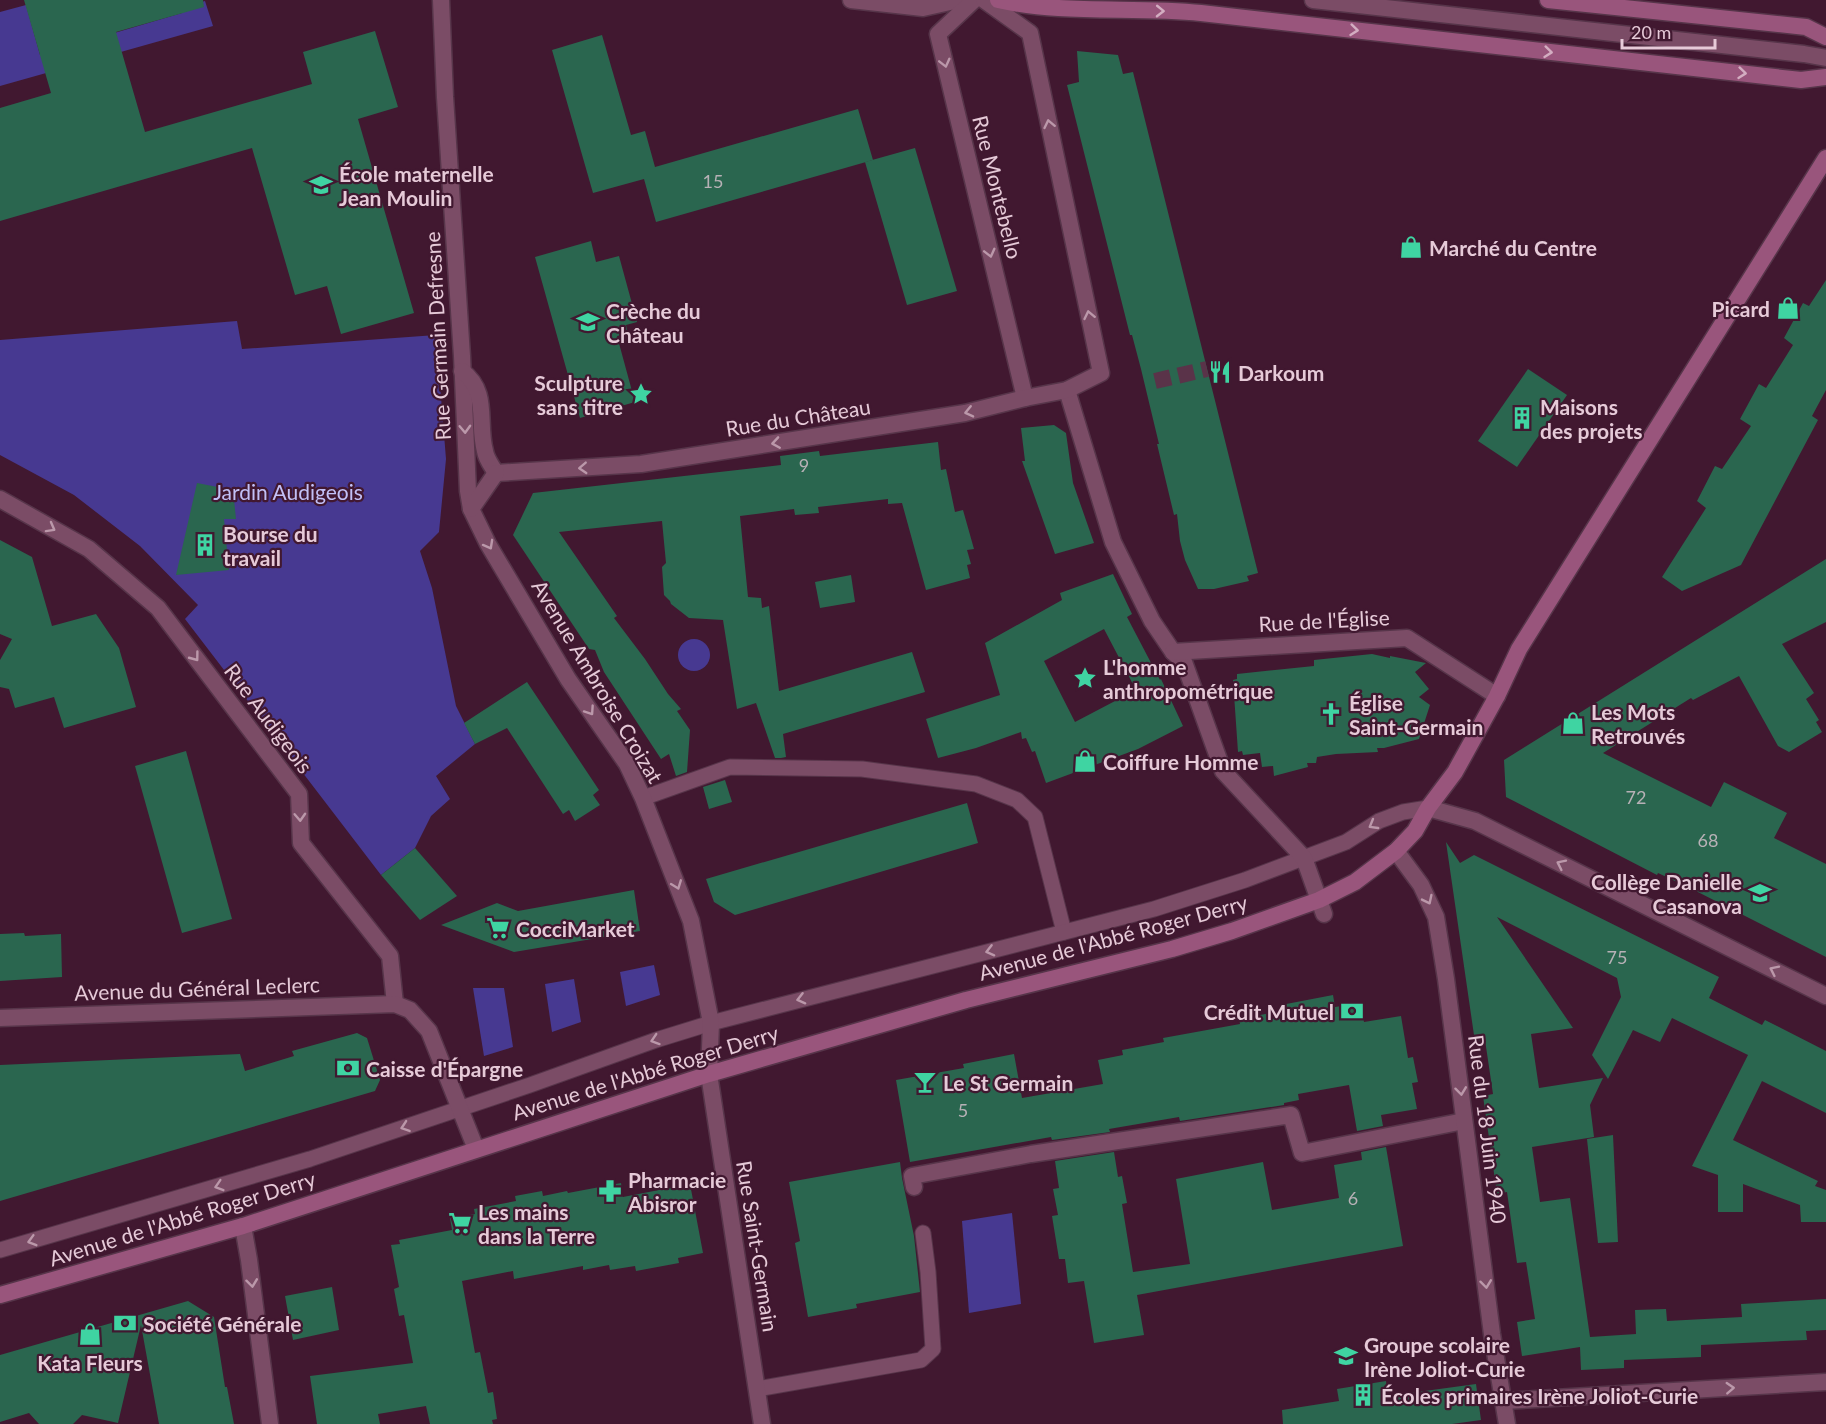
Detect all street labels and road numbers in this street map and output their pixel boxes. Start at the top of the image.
street label: Rue Montebello [968,113,1028,261]
street label: Rue Germain Defresne [419,231,455,441]
street label: Rue du Château [724,393,872,441]
street label: Avenue Ambroise Croizat [527,575,669,788]
street label: Rue de l'Église [1258,604,1390,636]
street label: Rue Audigeois [220,658,318,778]
street label: Avenue de l'Abbé Roger Derry [976,889,1250,985]
street label: Avenue du Général Leclerc [74,971,320,1005]
street label: Avenue de l'Abbé Roger Derry [509,1019,781,1124]
street label: Rue du 18 Juin 1940 [1464,1033,1512,1225]
street label: Rue Saint-Germain [732,1159,784,1333]
street label: Avenue de l'Abbé Roger Derry [46,1165,318,1270]

